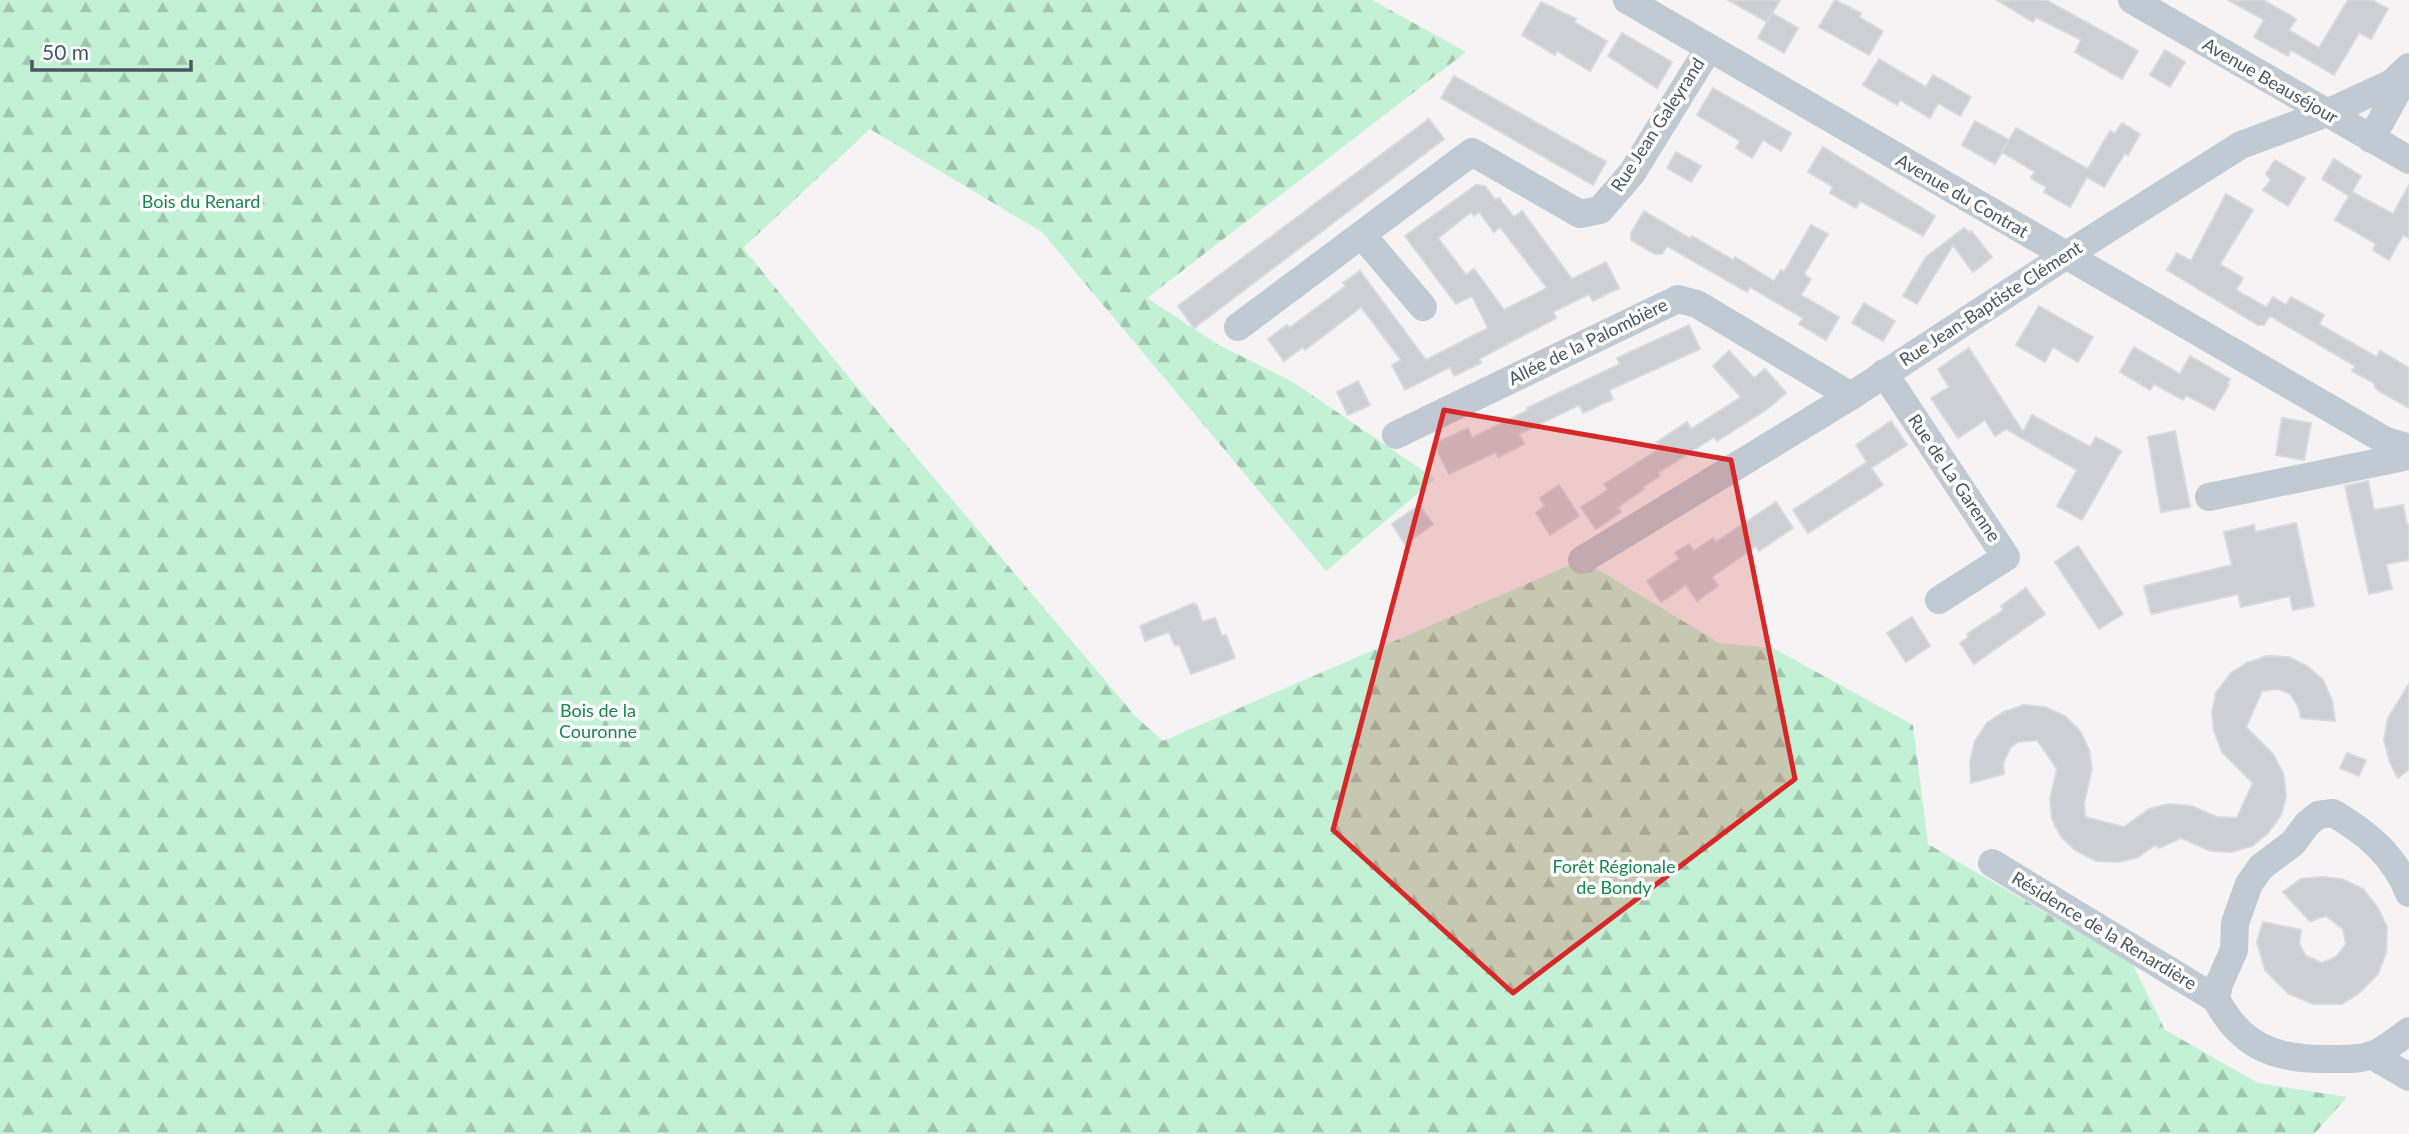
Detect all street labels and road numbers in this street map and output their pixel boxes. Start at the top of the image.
street label: Avenue Beauséjour [2199,32,2342,128]
street label: Rue Jean Galeyrand [1606,53,1709,196]
street label: Avenue du Contrat [1892,148,2033,242]
street label: Rue Jean-Baptiste Clément [1895,236,2086,370]
street label: Allée de la Palombière [1504,293,1671,389]
street label: Rue de La Garenne [1904,409,2006,546]
street label: Résidence de la Renardière [2008,866,2201,994]

